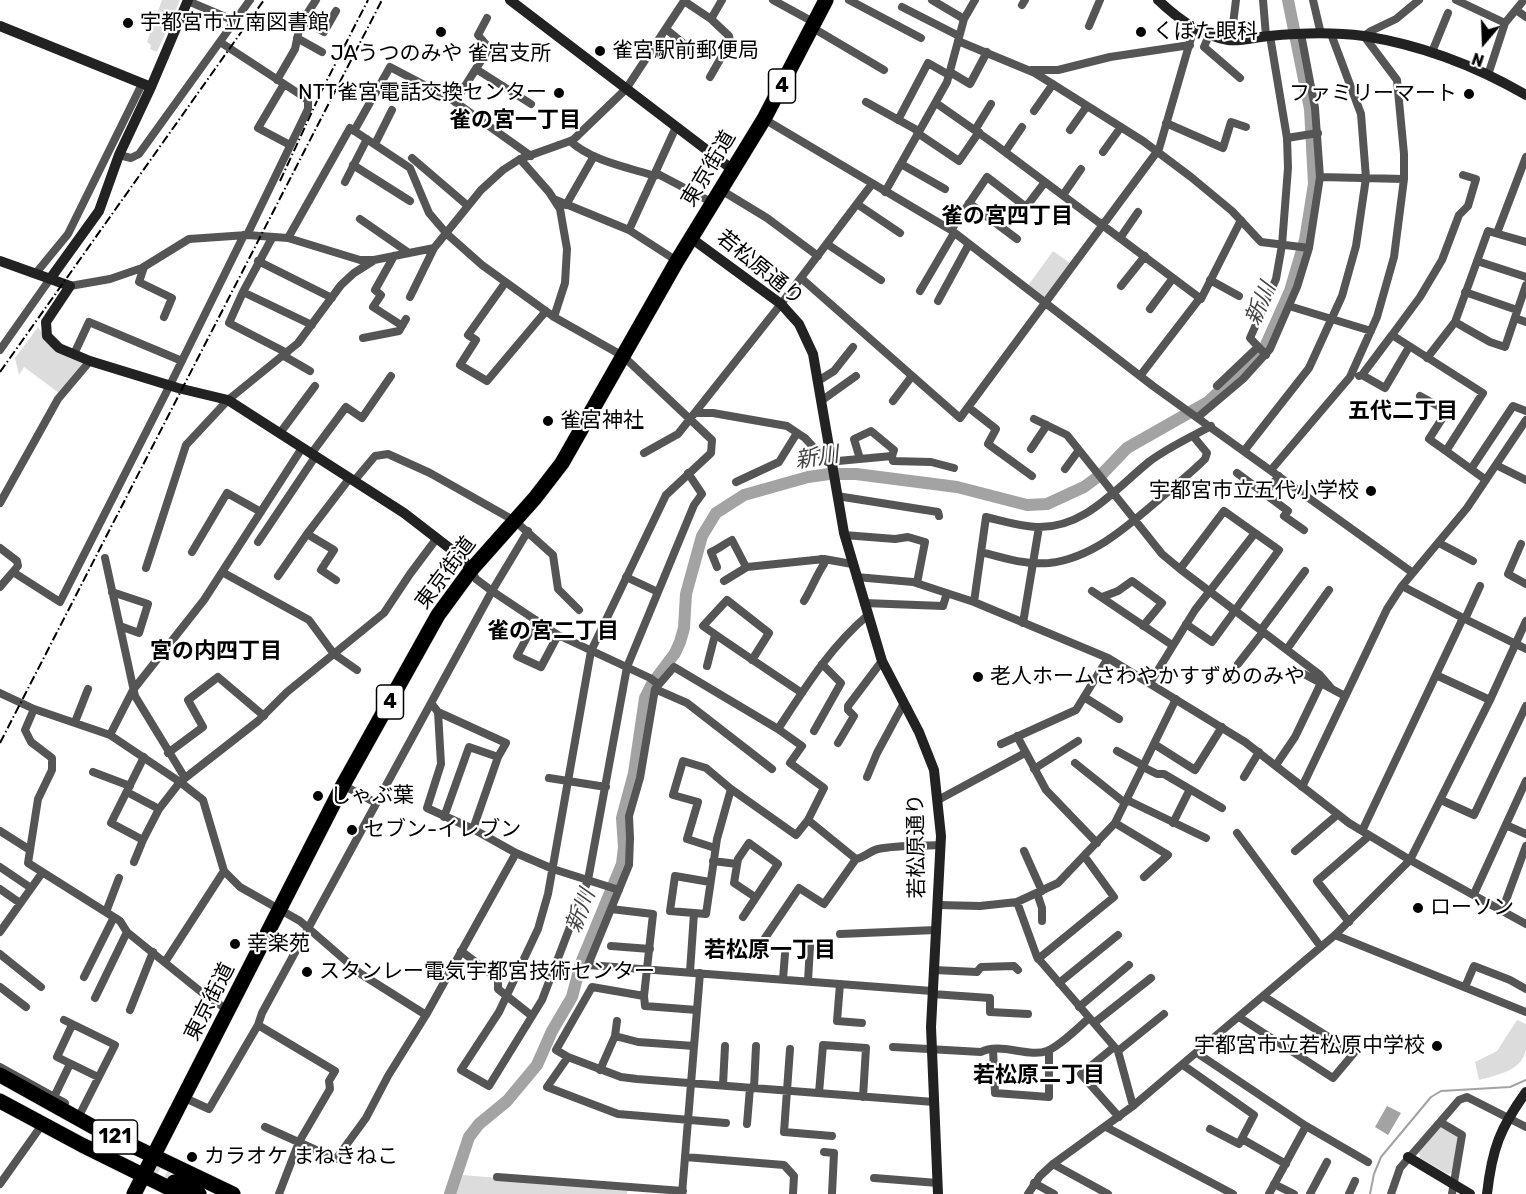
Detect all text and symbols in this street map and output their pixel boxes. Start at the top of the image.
place label: 宇都宮市立南図書館 [140,10,329,36]
north arrow [1454,12,1514,72]
marker: 宇都宮市立南図書館 [121,16,135,30]
place label: くぼた眼科 [1153,19,1258,45]
marker: JAうつのみや 雀宮支所 [434,25,448,39]
marker: くぼた眼科 [1134,25,1148,39]
place label: 雀宮駅前郵便局 [612,38,759,64]
place label: JAうつのみや 雀宮支所 [330,41,552,67]
marker: 雀宮駅前郵便局 [593,44,607,58]
text: N [1469,49,1487,70]
road number: 4 [768,69,796,103]
place label: NTT雀宮電話交換センター [298,80,547,106]
place label: ファミリーマート [1289,81,1457,107]
marker: NTT雀宮電話交換センター [552,86,566,100]
marker: ファミリーマート [1462,87,1476,101]
district label: 雀の宮一丁目 [449,108,581,134]
street label: 東京街道 [677,127,741,211]
district label: 雀の宮四丁目 [941,204,1073,230]
street label: 若松原通り [711,225,809,311]
water label: 新川 [1240,279,1282,329]
district label: 五代二丁目 [1348,399,1458,425]
place label: 雀宮神社 [560,408,644,434]
marker: 雀宮神社 [541,414,555,428]
water label: 新川 [793,442,841,474]
place label: 宇都宮市立五代小学校 [1149,478,1359,504]
marker: 宇都宮市立五代小学校 [1364,484,1378,498]
street label: 東京街道 [411,532,481,614]
district label: 雀の宮二丁目 [487,619,619,645]
district label: 宮の内四丁目 [150,639,282,665]
place label: 老人ホームさわやかすずめのみや [990,664,1305,690]
marker: 老人ホームさわやかすずめのみや [971,670,985,684]
road number: 4 [376,685,404,719]
place label: しゃぶ葉 [330,783,414,809]
marker: しゃぶ葉 [311,789,325,803]
street label: 若松原通り [903,793,931,899]
place label: セブン-イレブン [364,817,521,843]
marker: セブン-イレブン [345,823,359,837]
water label: 新川 [561,886,601,936]
place label: ローソン [1430,895,1514,921]
marker: ローソン [1411,901,1425,915]
place label: 幸楽苑 [247,931,310,957]
marker: 幸楽苑 [228,937,242,951]
district label: 若松原一丁目 [704,938,836,964]
street label: 東京街道 [180,959,240,1045]
place label: スタンレー電気宇都宮技術センター [319,959,655,985]
marker: スタンレー電気宇都宮技術センター [300,965,314,979]
place label: 宇都宮市立若松原中学校 [1194,1033,1425,1059]
marker: 宇都宮市立若松原中学校 [1430,1039,1444,1053]
district label: 若松原二丁目 [973,1063,1105,1089]
road number: 121 [92,1120,138,1154]
place label: カラオケ まねきねこ [204,1144,398,1170]
marker: カラオケ まねきねこ [185,1150,199,1164]

